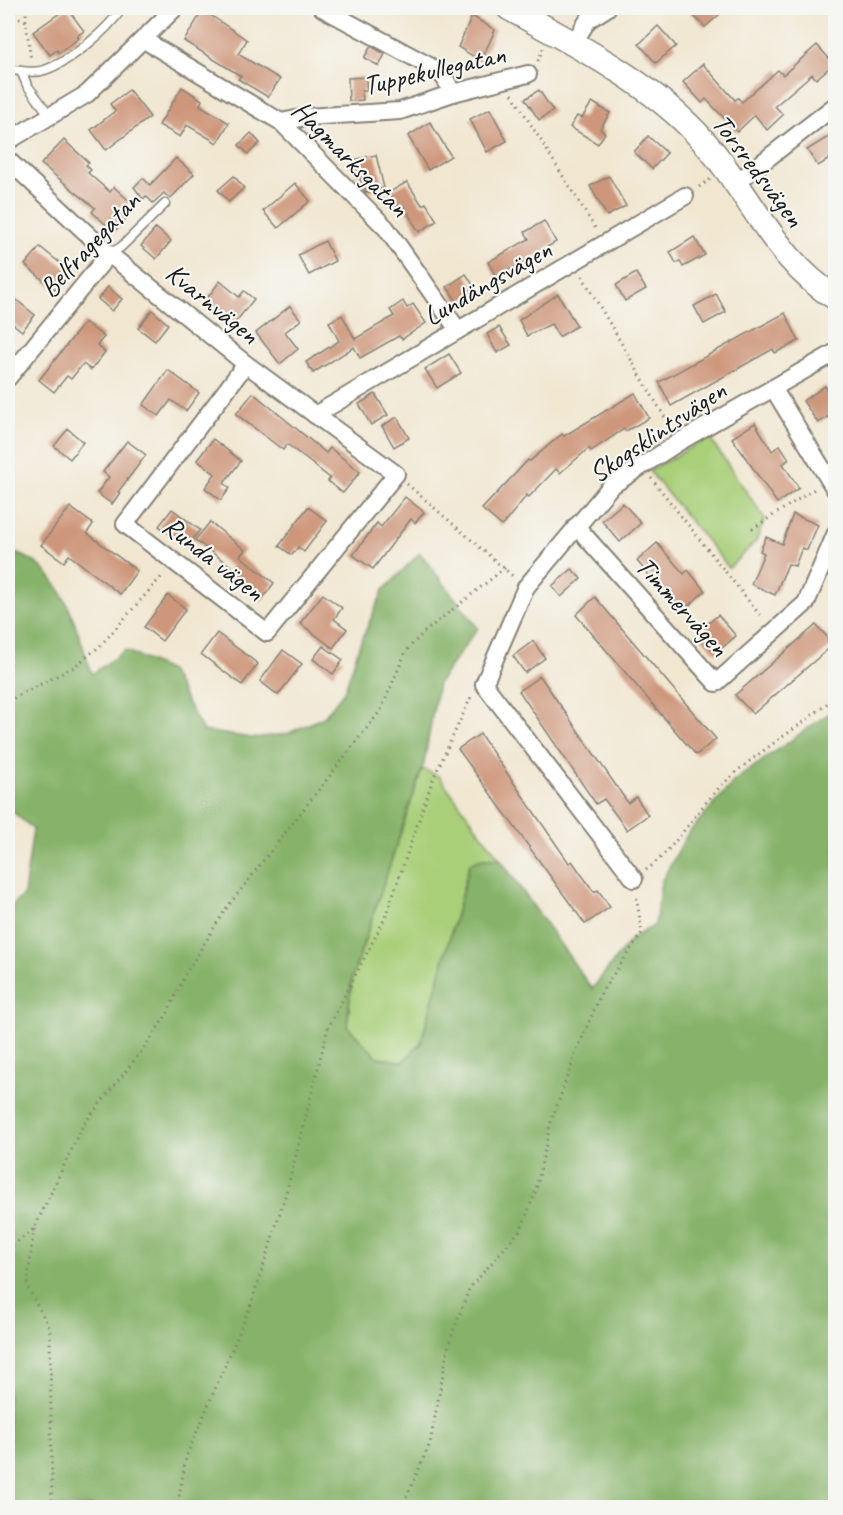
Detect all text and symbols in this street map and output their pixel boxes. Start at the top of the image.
street label: Tuppekullegatan [360,36,509,103]
street label: Hagmarksgatan [285,92,417,225]
street label: Torsredsvägen [705,107,813,234]
street label: Belfragegatan [31,183,148,305]
street label: Lundängsvägen [417,232,558,333]
street label: Kvarnvägen [159,255,267,352]
street label: Skogsklintsvägen [582,372,733,490]
street label: Runda vägen [156,508,272,609]
street label: Timmervägen [628,549,737,664]

